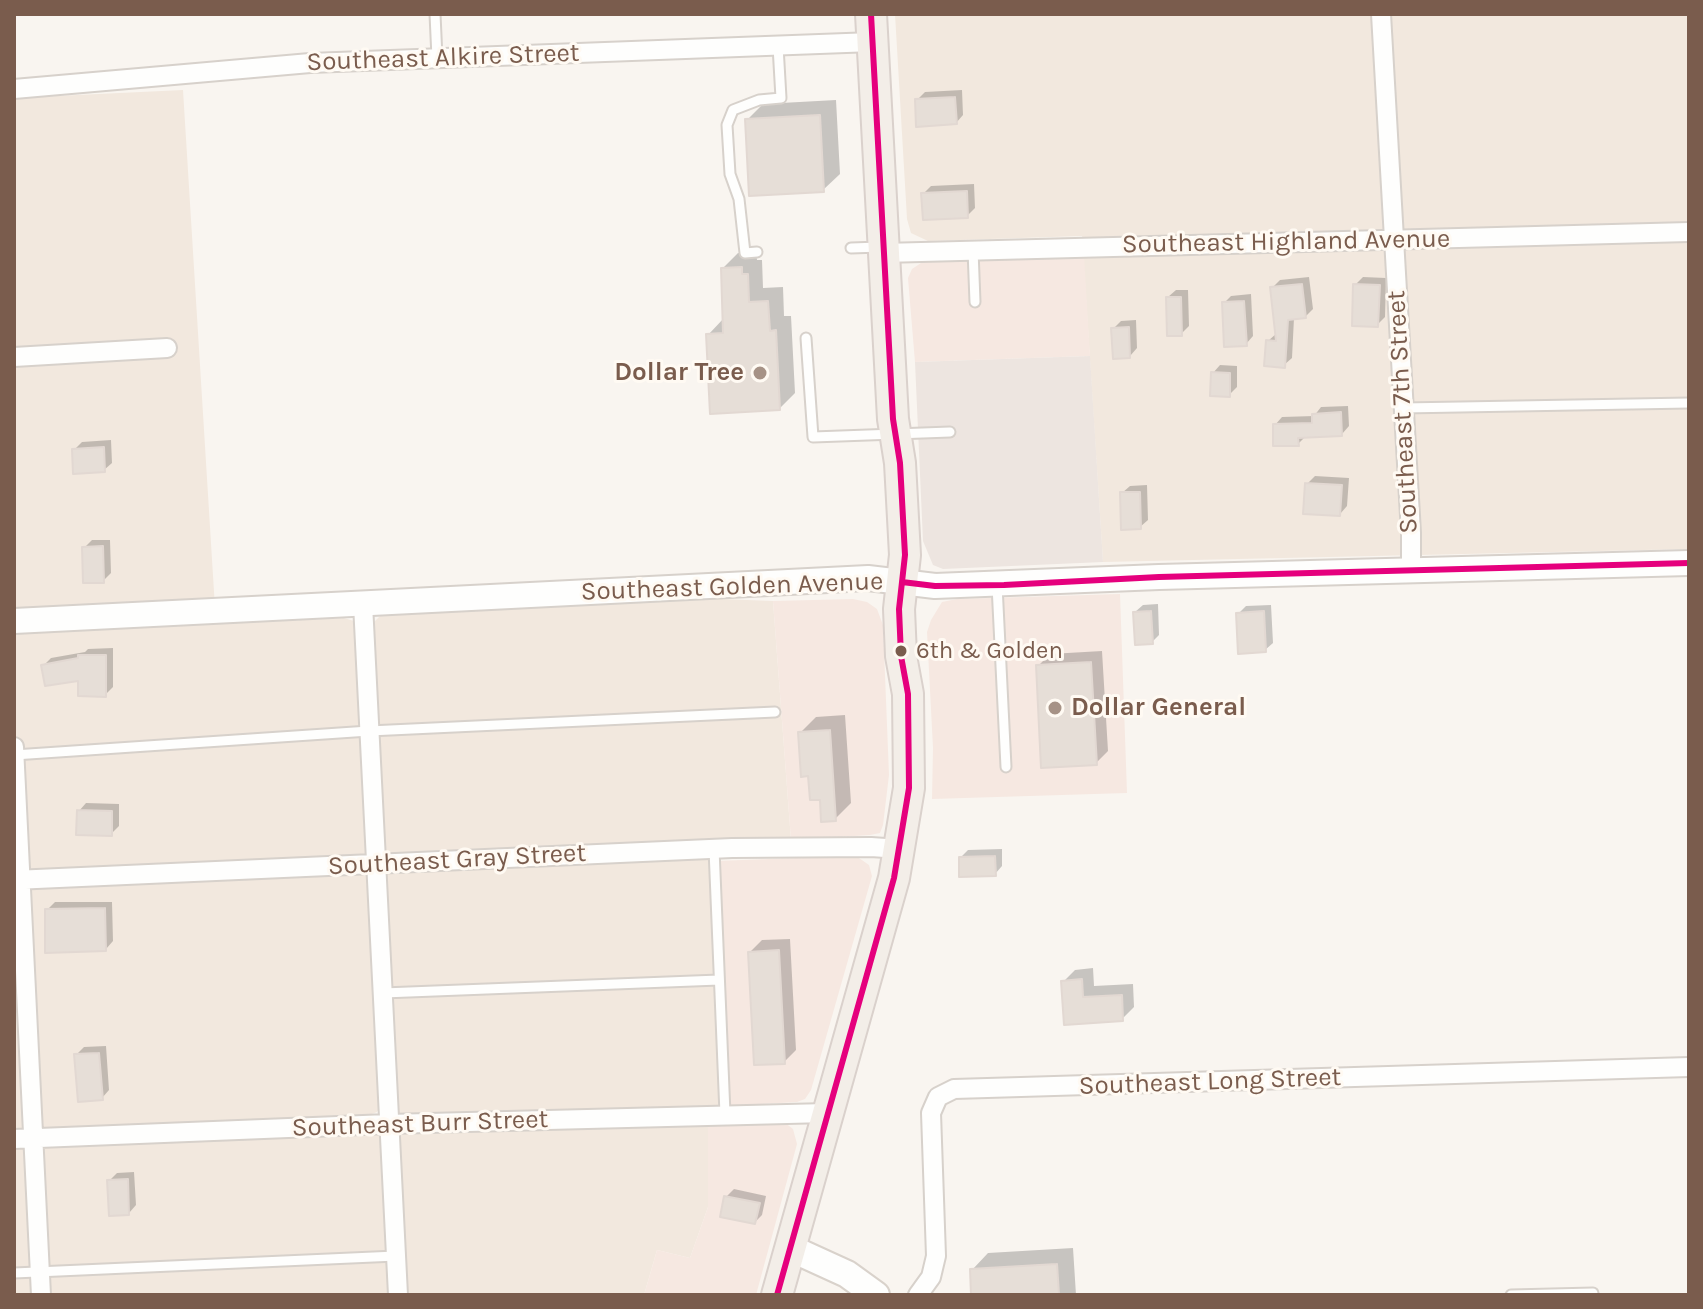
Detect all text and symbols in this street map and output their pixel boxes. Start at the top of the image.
street label: Southeast Alkire Street [306,38,580,78]
street label: Southeast Highland Avenue [1122,224,1450,260]
street label: Southeast 7th Street [1381,290,1425,534]
place label: Dollar Tree [614,357,744,389]
marker: Dollar Tree [751,364,769,382]
street label: Southeast Golden Avenue [580,566,884,608]
place label: 6th & Golden [916,637,1063,665]
marker: 6th & Golden [893,643,909,659]
place label: Dollar General [1071,692,1246,724]
marker: Dollar General [1046,699,1064,717]
street label: Southeast Gray Street [327,838,587,882]
street label: Southeast Long Street [1078,1062,1342,1102]
street label: Southeast Burr Street [291,1104,549,1144]

